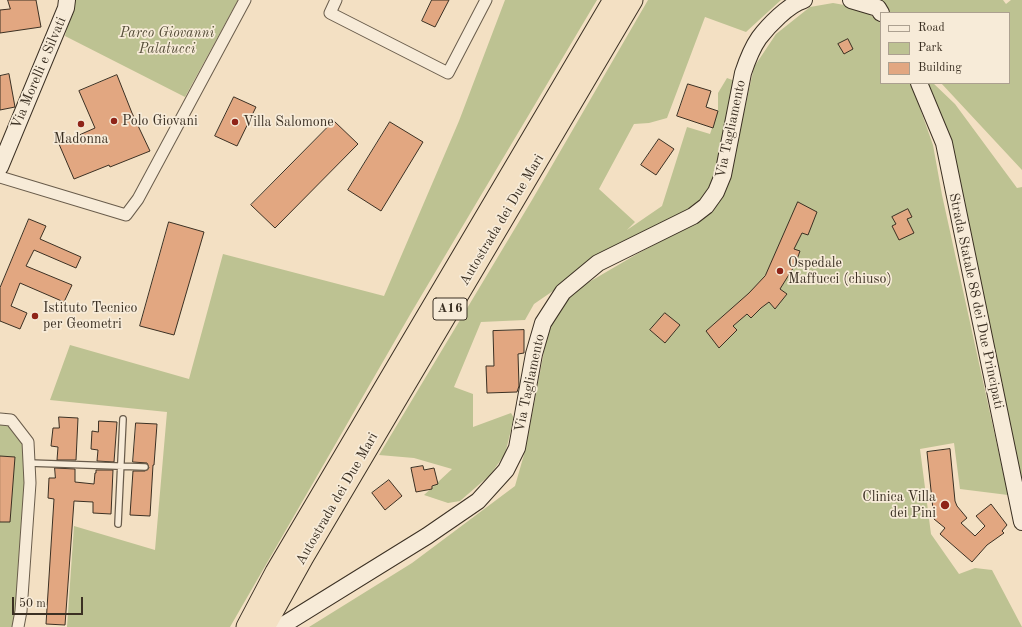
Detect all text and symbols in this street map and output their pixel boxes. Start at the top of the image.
legend [880,12,1010,84]
street label: Via Morelli e Silvati [8,14,70,132]
text: Road [918,22,945,34]
park label: Parco Giovanni Palatucci [120,25,214,58]
text: Park [918,42,943,54]
text: Building [918,62,962,74]
street label: Via Tagliamento [712,78,750,180]
place label: Polo Giovani [122,113,198,129]
place label: Villa Salomone [243,114,334,130]
marker: Polo Giovani [109,116,119,126]
marker: Villa Salomone [230,117,240,127]
marker: Madonna [76,119,86,129]
place label: Madonna [54,131,108,147]
street label: Autostrada dei Due Mari [456,151,548,289]
street label: Strada Statale 88 dei Due Principati [945,191,1007,411]
place label: Ospedale Maffucci (chiuso) [788,255,892,288]
marker: Ospedale Maffucci (chiuso) [775,266,785,276]
road number: A16 [433,298,467,320]
place label: Istituto Tecnico per Geometri [43,300,137,332]
marker: Istituto Tecnico per Geometri [30,311,40,321]
street label: Via Tagliamento [511,332,549,434]
street label: Autostrada dei Due Mari [292,430,382,568]
place label: Clinica Villa dei Pini [862,489,936,522]
marker: Clinica Villa dei Pini [939,499,951,511]
scale bar [14,589,85,615]
text: 50 m [19,598,46,610]

